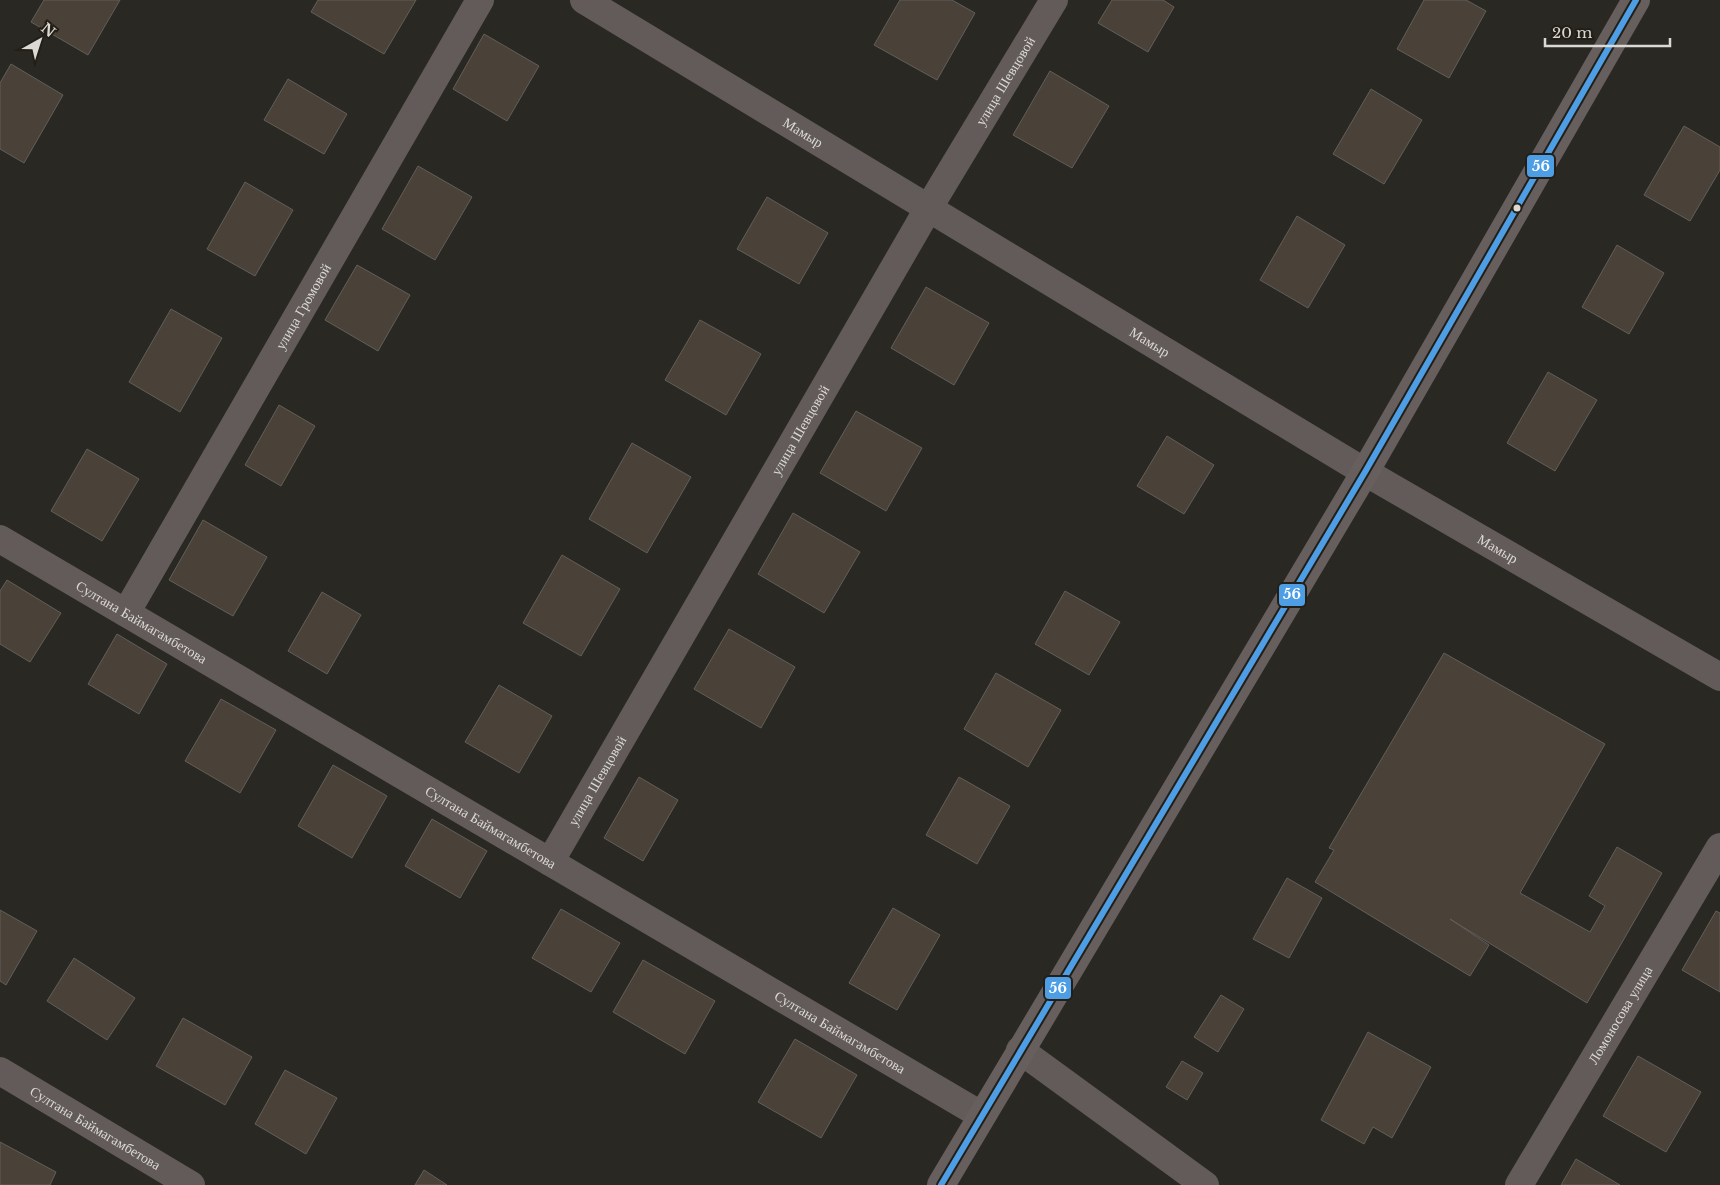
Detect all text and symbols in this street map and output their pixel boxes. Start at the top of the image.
north arrow [15,15,65,65]
scale bar [1545,15,1670,47]
text: N [37,19,59,41]
text: 20 m [1552,23,1592,42]
street label: улица Шевцовой [971,33,1039,129]
street label: Мамыр [780,113,827,151]
line badge: 56 [1526,154,1555,178]
text: 56 [1532,157,1550,175]
unlabelled marker [1512,203,1522,213]
street label: улица Громовой [271,260,335,353]
street label: Мамыр [1126,323,1173,361]
street label: улица Шевцовой [767,381,833,478]
street label: Мамыр [1474,530,1521,568]
street label: Султана Баймагамбетова [73,577,211,668]
line badge: 56 [1278,583,1306,607]
text: 56 [1283,585,1301,603]
street label: улица Шевцовой [564,732,630,829]
street label: Султана Баймагамбетова [422,782,560,873]
street label: Ломоносова улица [1584,962,1657,1067]
line badge: 56 [1044,976,1072,1000]
text: 56 [1049,979,1067,997]
street label: Султана Баймагамбетова [771,987,909,1078]
street label: Султана Баймагамбетова [27,1082,165,1174]

